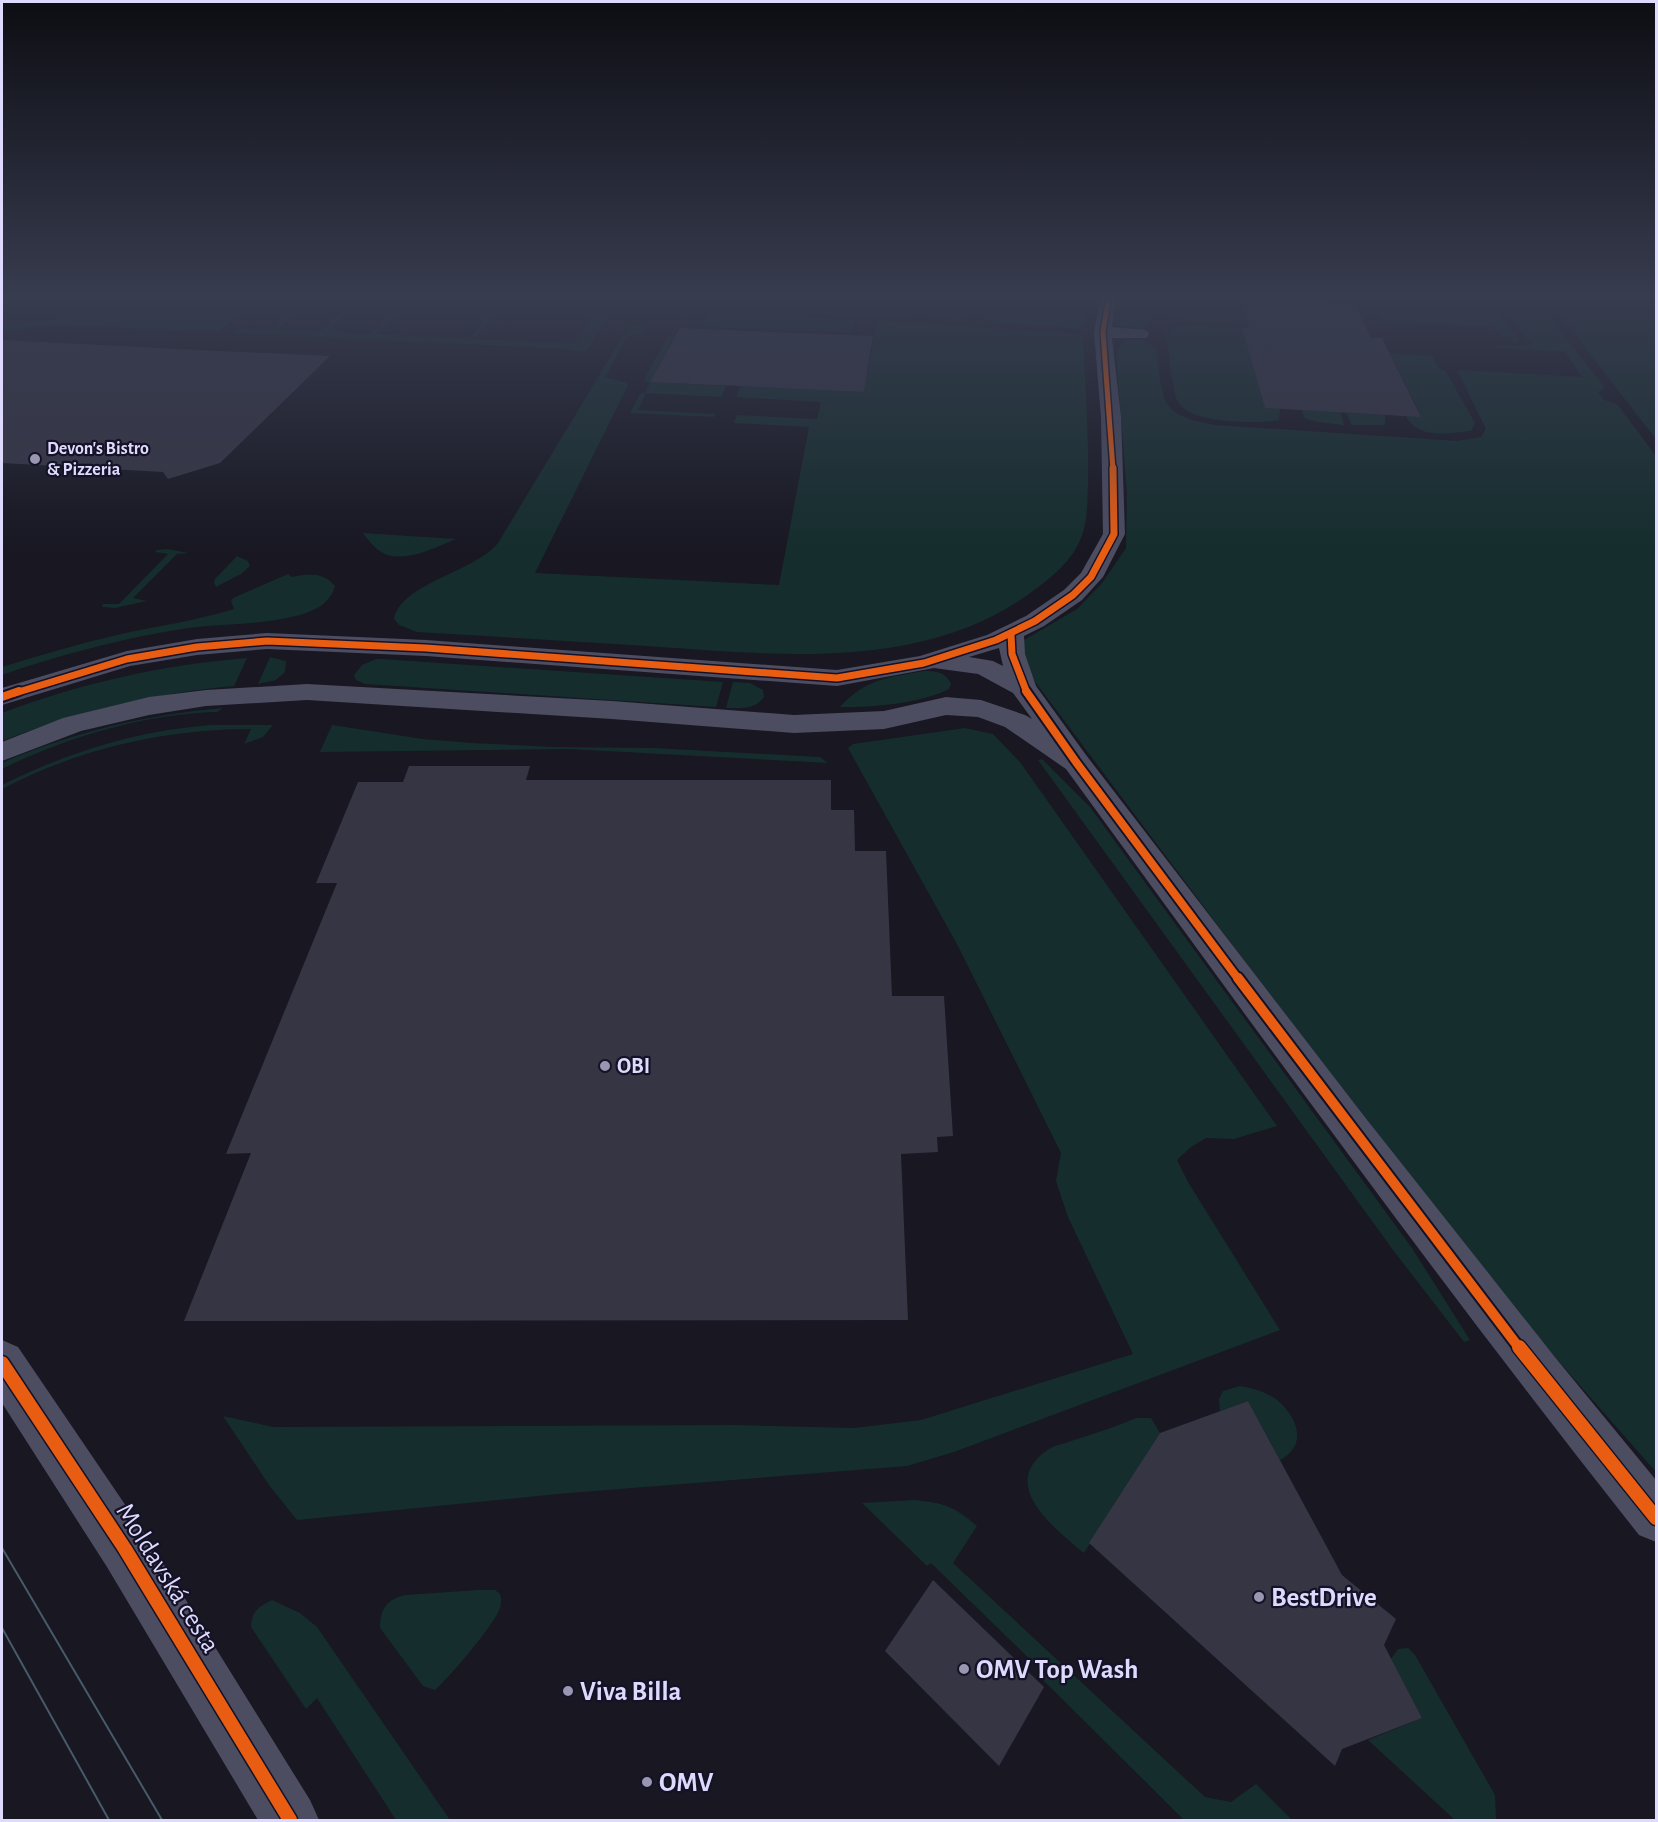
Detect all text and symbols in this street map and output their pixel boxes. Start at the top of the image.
place label: Devon's Bistro & Pizzeria [47,440,149,479]
marker: Devon's Bistro & Pizzeria [28,452,42,466]
place label: OBI [617,1055,650,1077]
marker: OBI [598,1059,612,1073]
street label: Moldavská cesta [111,1498,225,1658]
place label: BestDrive [1271,1584,1377,1611]
marker: BestDrive [1252,1590,1266,1604]
place label: OMV Top Wash [976,1656,1138,1683]
marker: OMV Top Wash [957,1662,971,1676]
place label: Viva Billa [580,1678,682,1705]
marker: Viva Billa [561,1684,575,1698]
place label: OMV [659,1769,714,1796]
marker: OMV [640,1775,654,1789]

